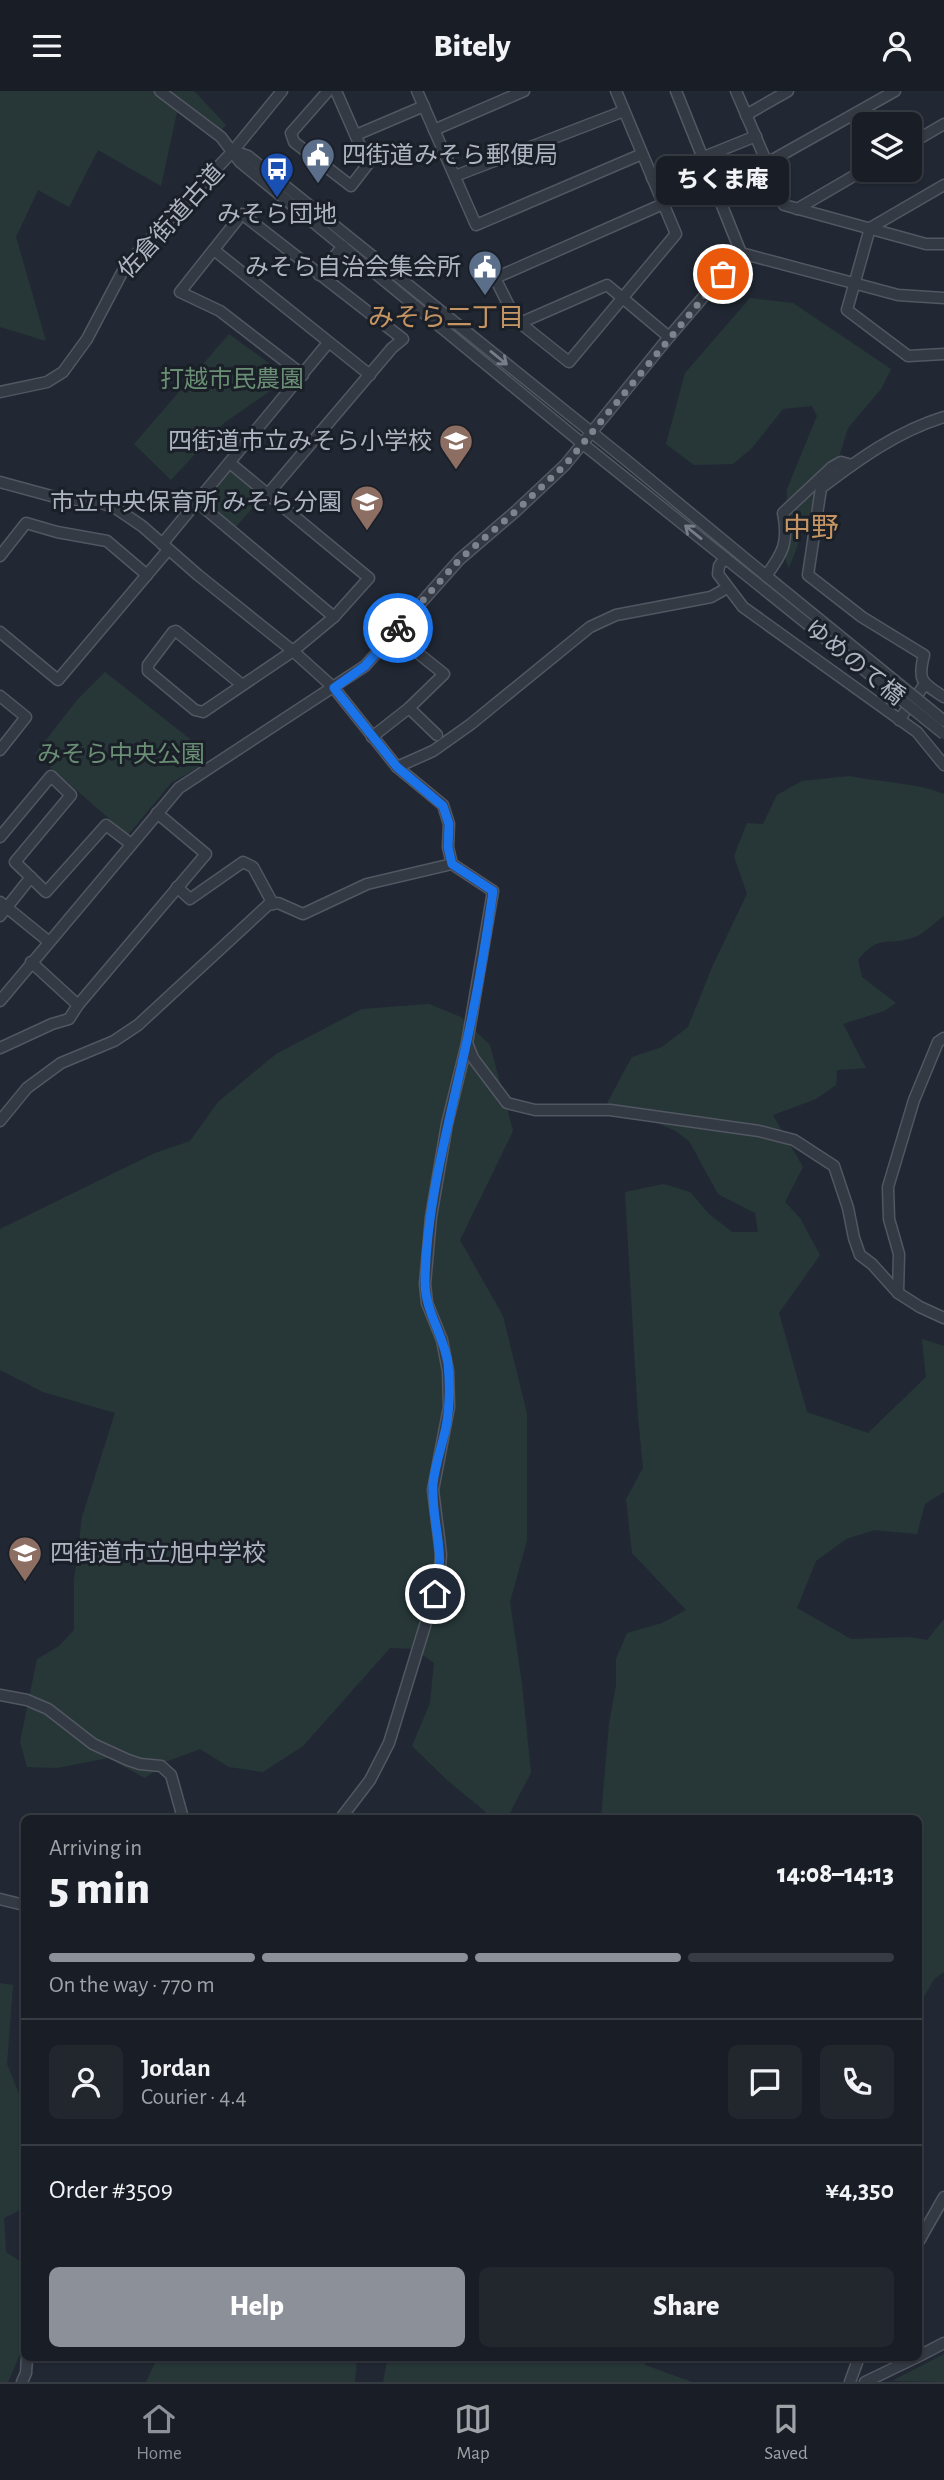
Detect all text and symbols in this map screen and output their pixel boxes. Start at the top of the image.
icon: menu [28,27,66,65]
icon: person [878,27,916,65]
text: Bitely [433,30,511,62]
map controls [852,112,922,182]
button: layers [852,112,922,182]
public building icon: 四街道みそら郵便局 [299,136,337,185]
place label: 四街道みそら郵便局 [342,142,558,168]
bus stop icon: みそら団地 [258,150,296,199]
callout: ちくま庵 [656,155,790,204]
street label: 佐倉街道古道 [113,159,229,283]
text: ちくま庵 [677,169,769,192]
place label: みそら団地 [217,201,337,227]
pin [693,244,753,304]
public building icon: みそら自治会集会所 [466,248,504,297]
place label: みそら自治会集会所 [245,254,461,280]
icon: bag [704,255,742,293]
district label: みそら二丁目 [368,305,524,331]
one-way arrow [489,351,507,366]
park label: 打越市民農園 [160,366,304,392]
school or university icon: 四街道市立みそら小学校 [437,422,475,471]
place label: 四街道市立みそら小学校 [168,428,432,454]
school or university icon: 市立中央保育所 みそら分園 [348,483,386,532]
place label: 市立中央保育所 みそら分園 [50,489,342,515]
district label: 中野 [783,513,839,543]
one-way arrow [684,524,702,539]
courier [363,593,433,663]
icon: bike [379,609,417,647]
street label: ゆめのて橋 [800,614,910,710]
park label: みそら中央公園 [37,741,205,767]
school or university icon: 四街道市立旭中学校 [6,1534,44,1583]
place label: 四街道市立旭中学校 [50,1540,266,1566]
pin [405,1564,465,1624]
icon: home [416,1575,454,1613]
text: Arriving in [49,1837,142,1860]
text: 14:08–14:13 [777,1861,894,1887]
text: 5 min [49,1866,150,1912]
text: On the way · 770 m [49,1974,215,1997]
button: person [49,2045,123,2119]
button: chat [728,2045,802,2119]
button: phone [820,2045,894,2119]
text: Jordan [141,2055,211,2081]
text: Courier · 4.4 [141,2086,247,2109]
text: Order #3509 [49,2177,173,2203]
text: ¥4,350 [825,2177,894,2203]
button: Help [49,2267,465,2347]
button: Share [479,2267,894,2347]
tab: Home [136,2400,182,2465]
tab: Map [454,2400,492,2465]
tab: Saved [764,2400,808,2465]

